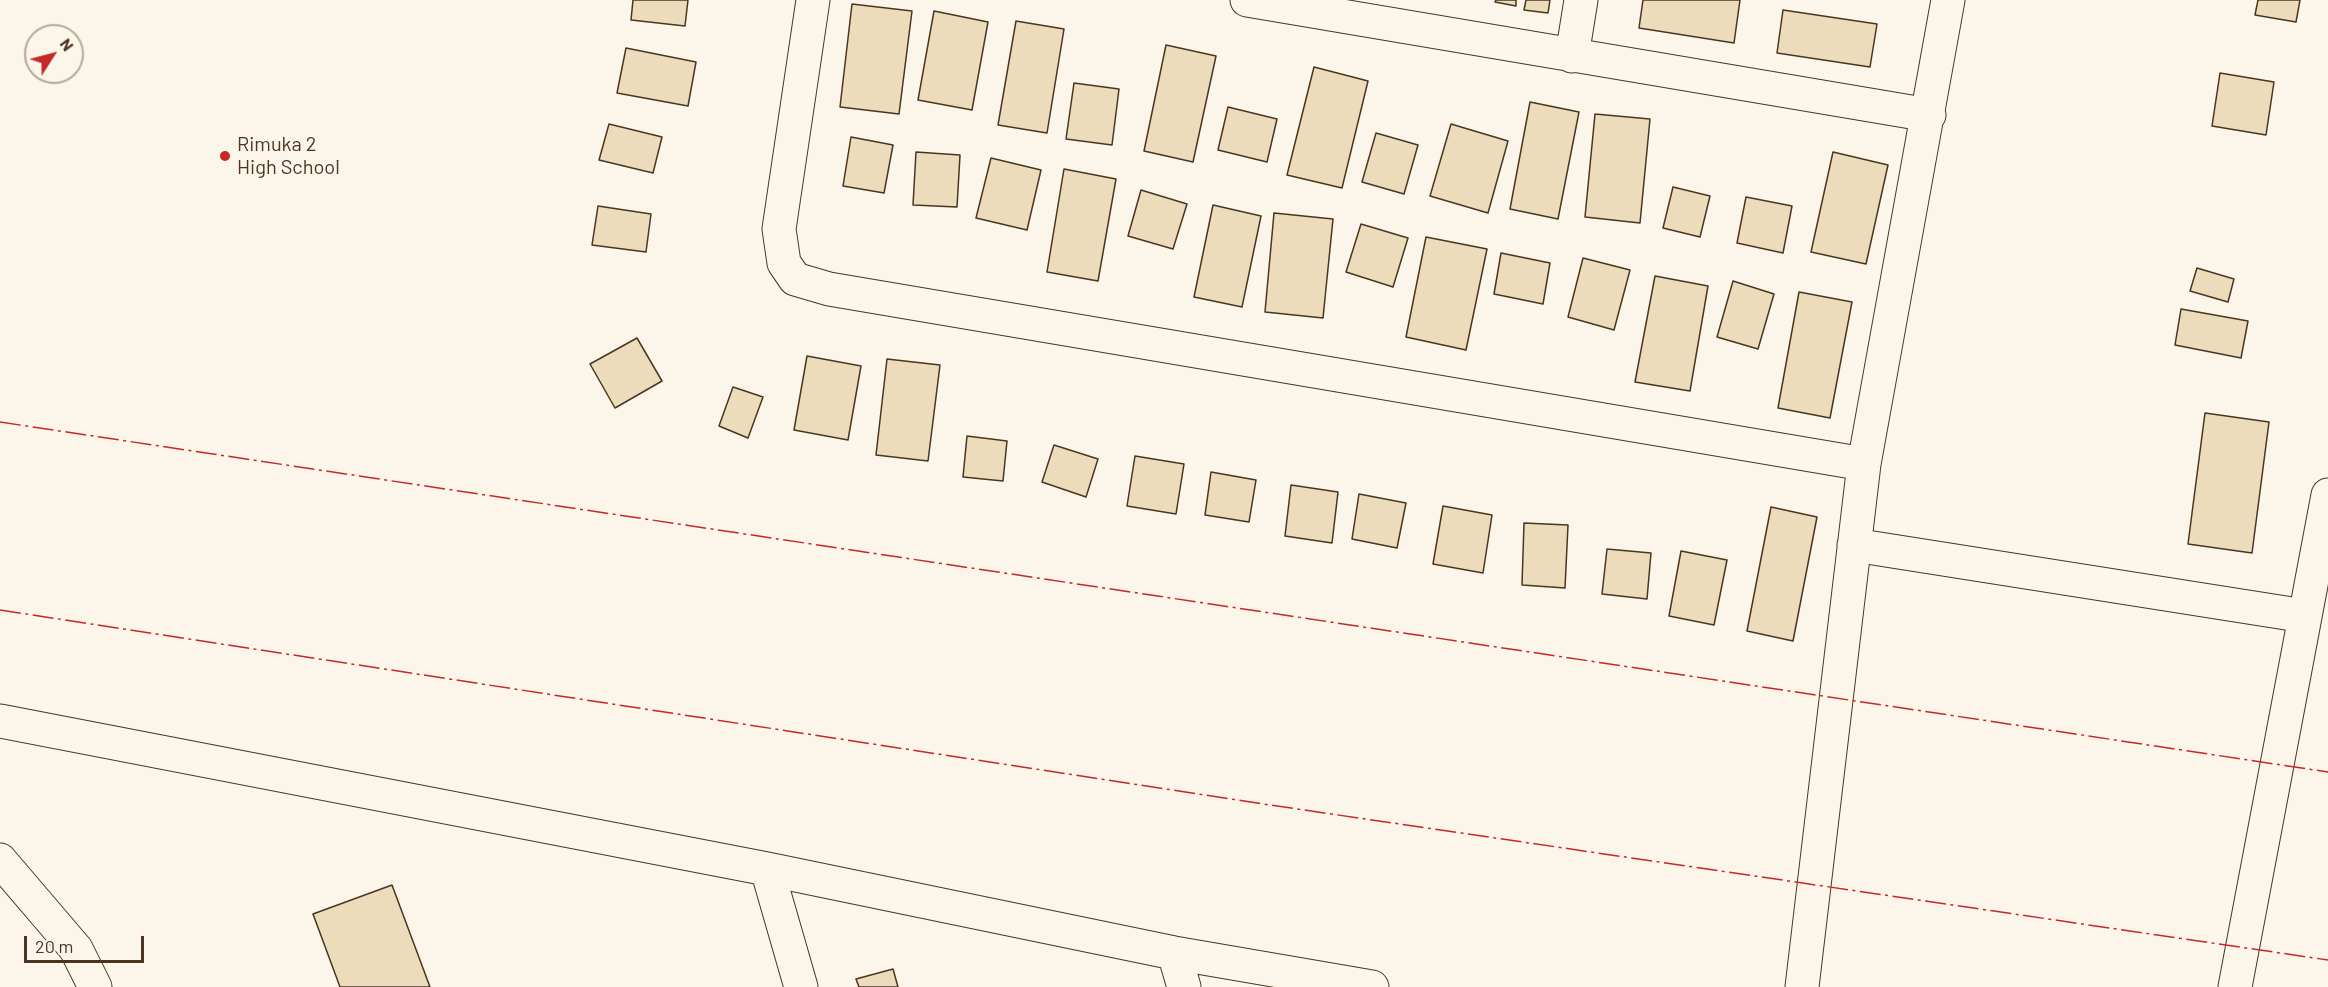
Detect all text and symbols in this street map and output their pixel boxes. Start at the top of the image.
north arrow [24,24,84,84]
text: N [57,34,78,54]
place label: Rimuka 2 High School [237,132,340,179]
marker: Rimuka 2 High School [218,149,232,163]
scale bar [27,924,147,962]
text: 20 m [35,935,73,957]

